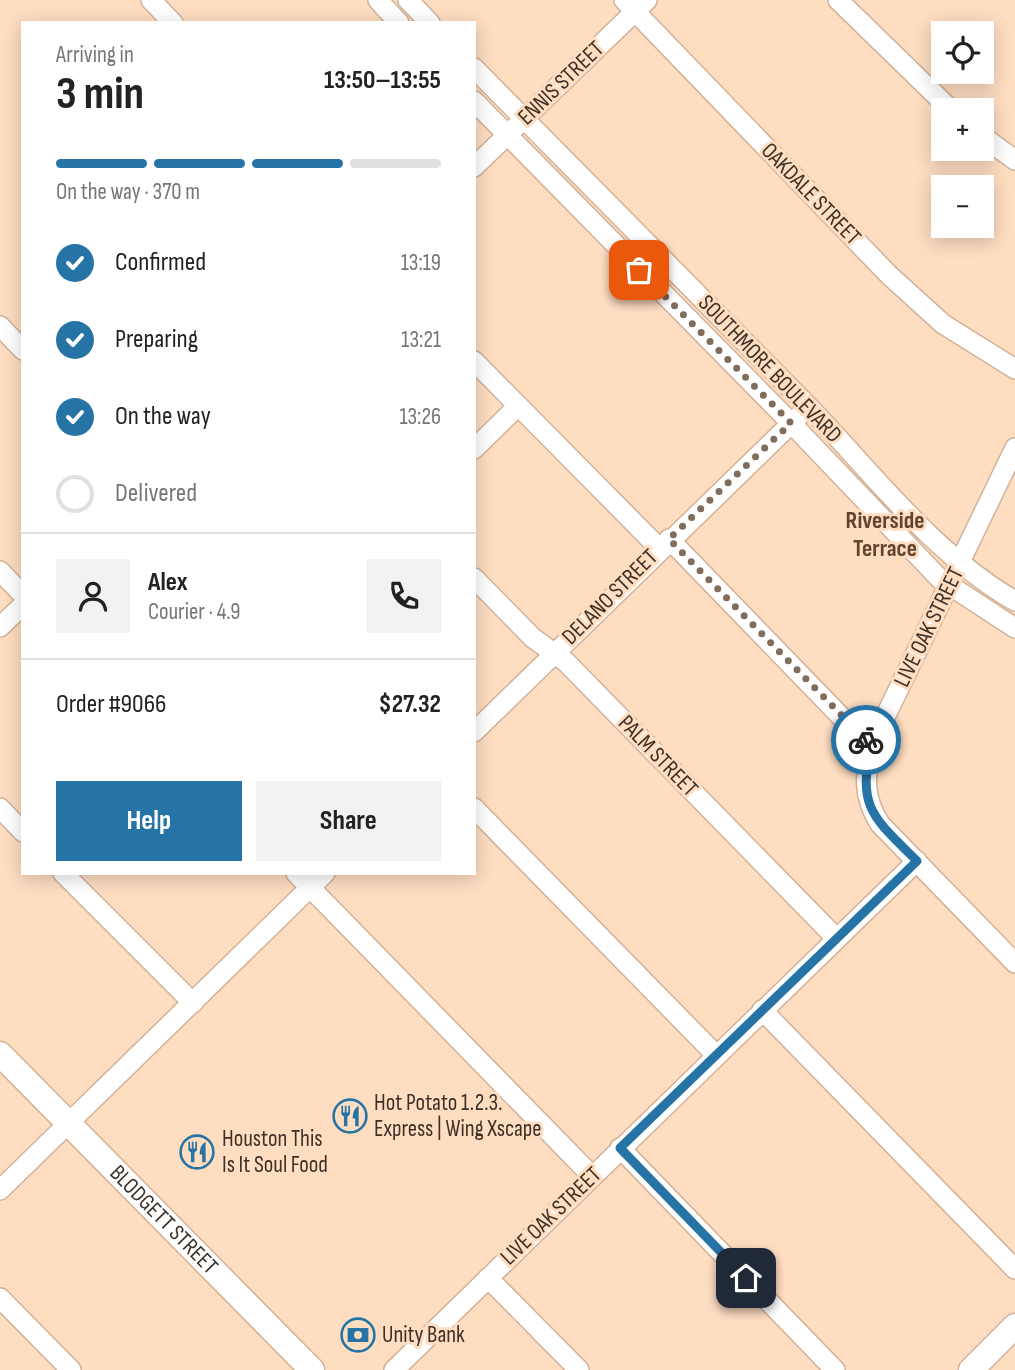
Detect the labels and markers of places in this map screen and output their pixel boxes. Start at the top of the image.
pin [609,240,669,300]
place label: Hot Potato 1.2.3. Express | Wing Xscape [374,1089,542,1143]
restaurant icon: Hot Potato 1.2.3. Express | Wing Xscape [331,1097,369,1135]
place label: Houston This Is It Soul Food [222,1125,328,1179]
restaurant icon: Houston This Is It Soul Food [178,1133,216,1171]
pin [716,1248,776,1308]
bank icon: Unity Bank [339,1316,377,1354]
place label: Unity Bank [382,1321,465,1349]

